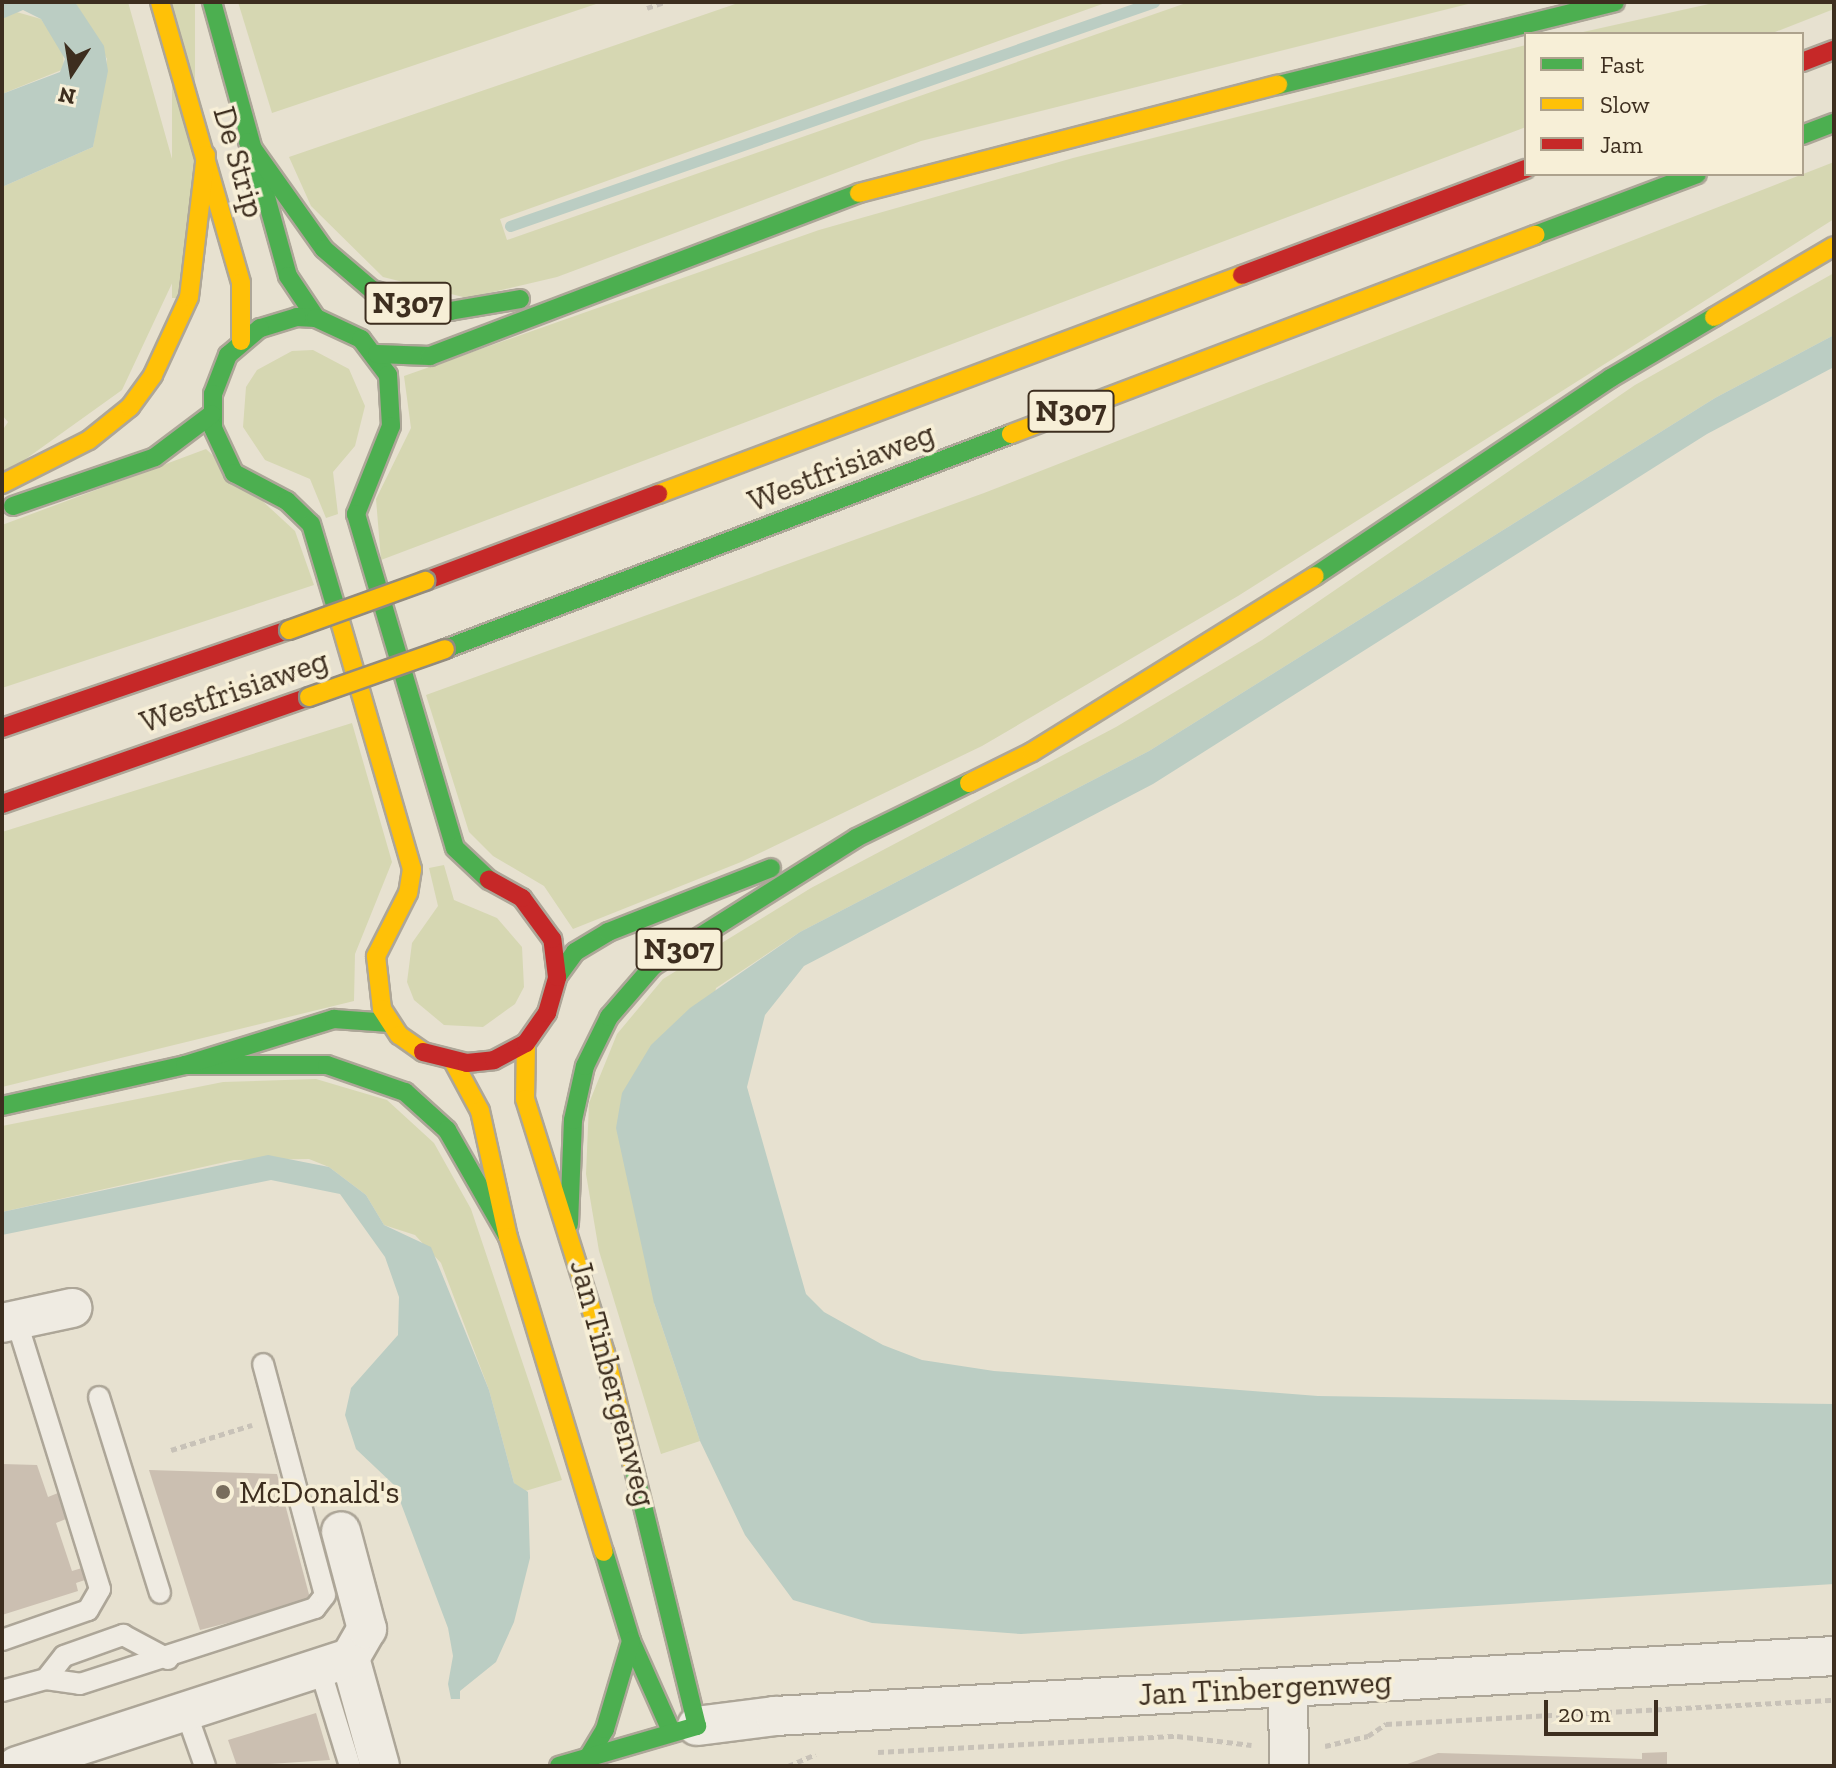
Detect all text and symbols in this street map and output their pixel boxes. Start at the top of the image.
north arrow [32,32,112,112]
legend [1524,32,1804,176]
text: Fast [1600,50,1644,79]
text: N [56,81,78,111]
text: Slow [1600,90,1650,119]
street label: De Strip [205,102,273,222]
text: Jam [1600,130,1643,159]
road number: N307 [364,277,452,329]
road number: N307 [1027,385,1115,437]
street label: Westfrisiaweg [742,414,940,520]
street label: Westfrisiaweg [135,641,333,741]
road number: N307 [635,923,723,975]
street label: Jan Tinbergenweg [562,1255,664,1511]
place label: McDonald's [239,1473,400,1511]
marker: McDonald's [214,1483,232,1501]
street label: Jan Tinbergenweg [1137,1662,1393,1714]
scale bar [1548,1684,1662,1734]
text: 20 m [1558,1699,1610,1728]

